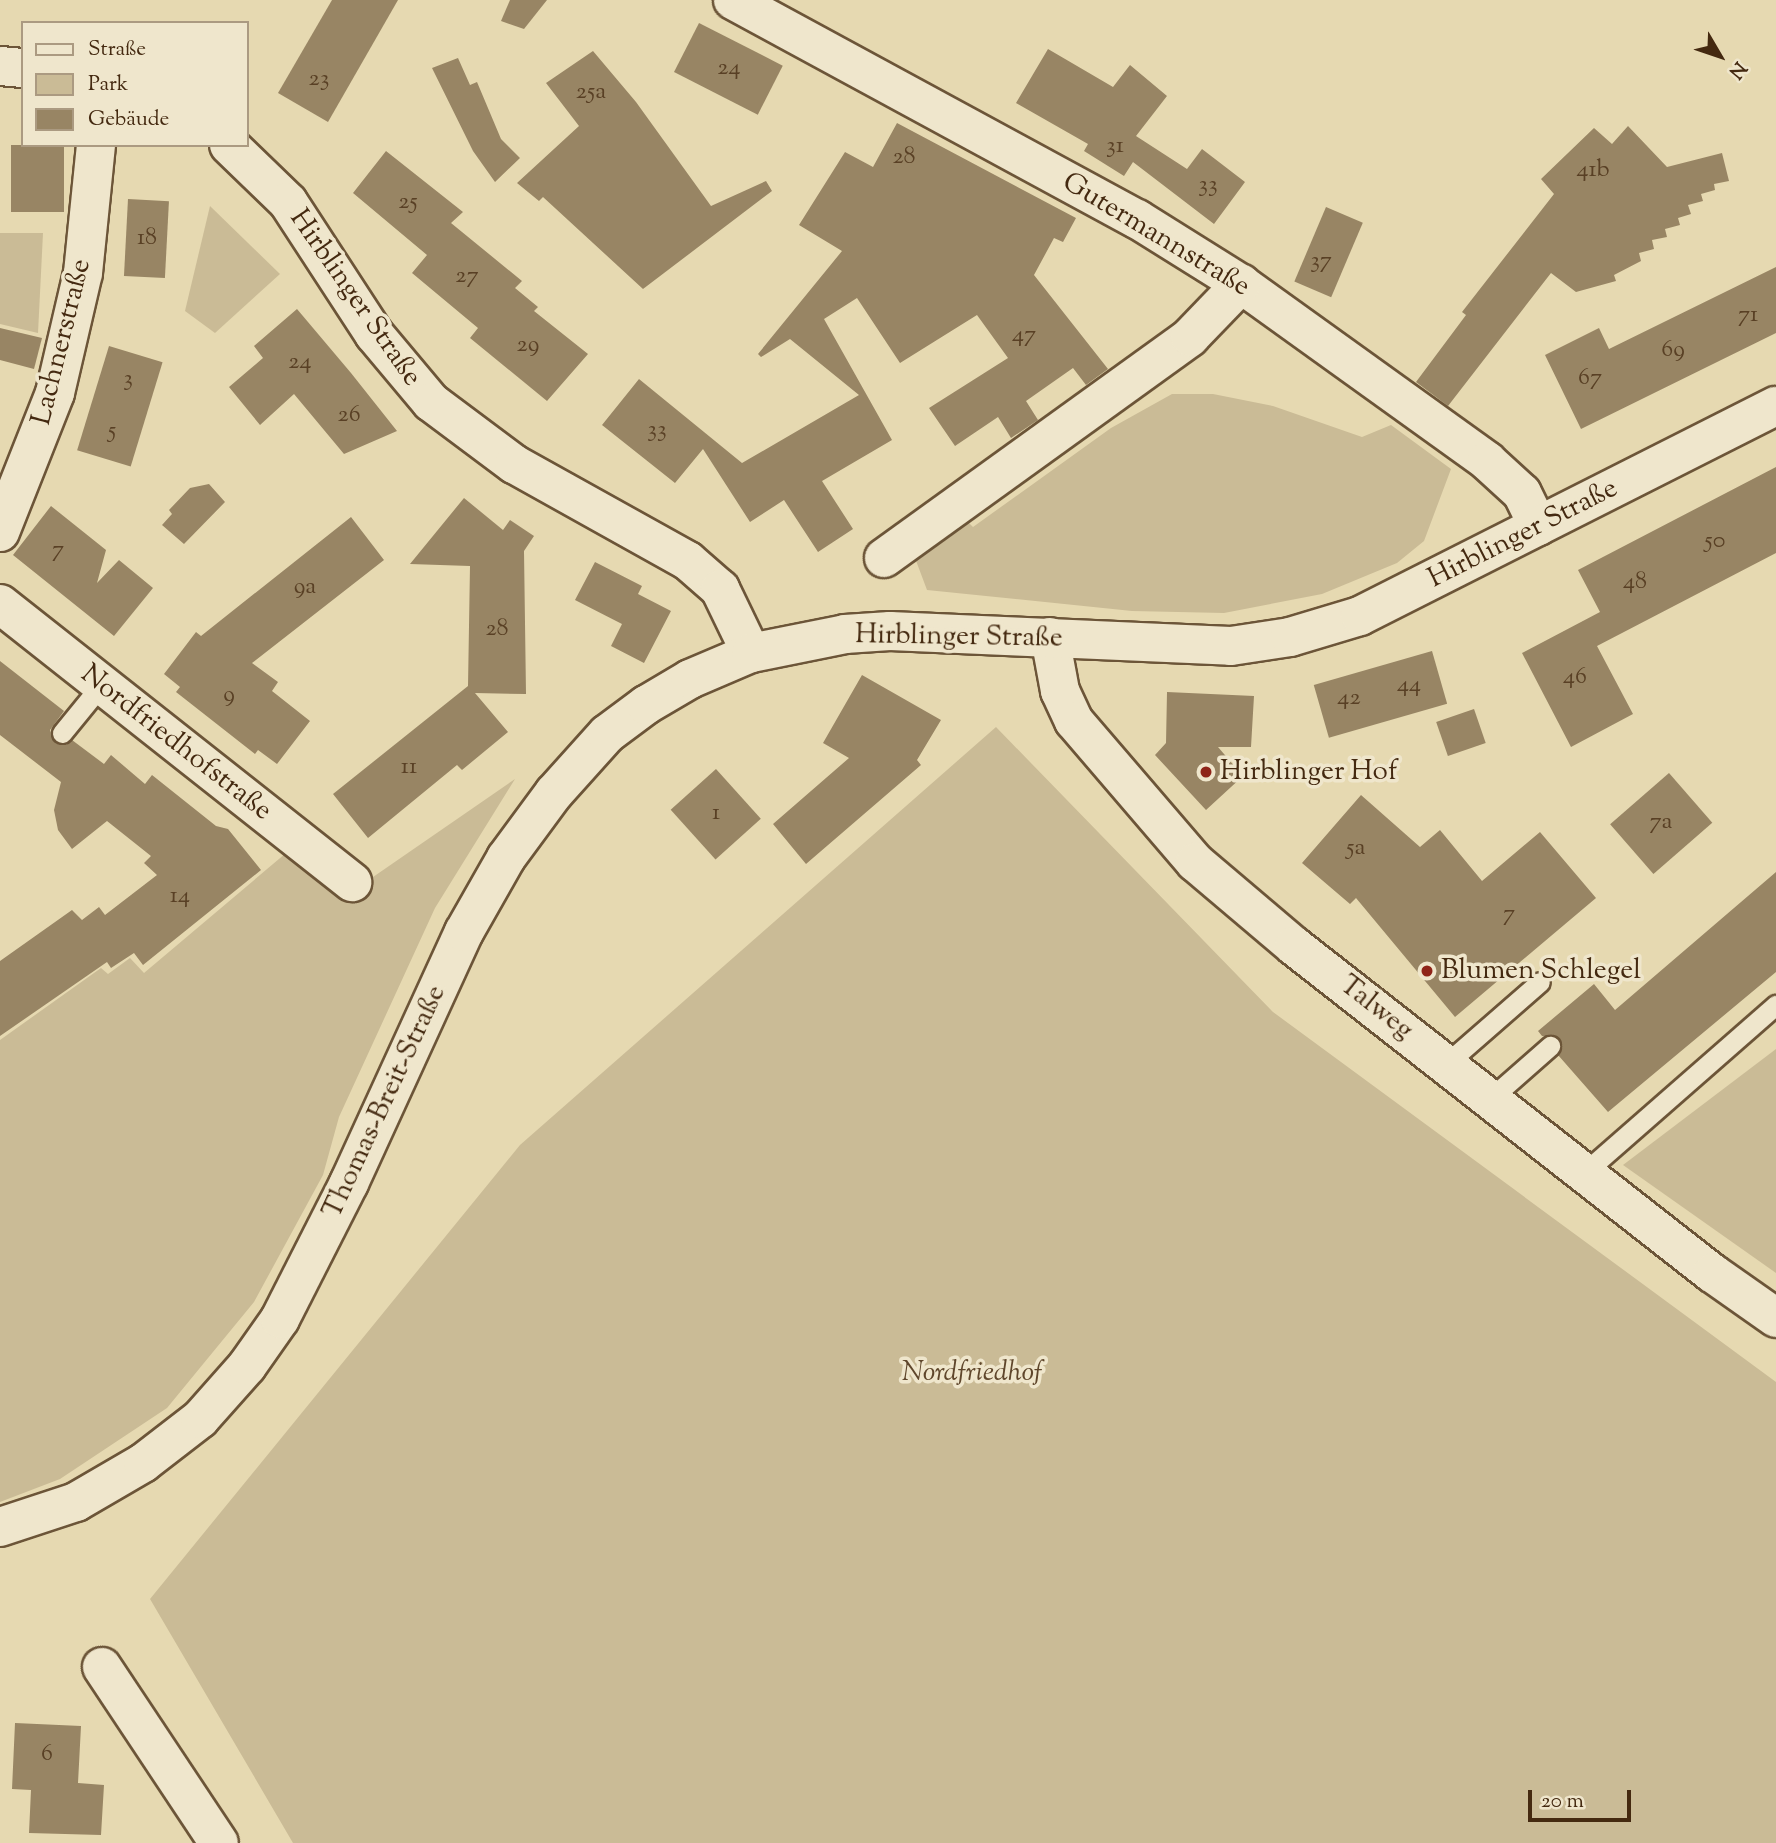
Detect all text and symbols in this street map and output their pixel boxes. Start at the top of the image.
legend [21,21,248,147]
north arrow [1685,21,1755,91]
text: Straße [88,35,146,65]
house number: 24 [717,55,741,83]
text: N [1721,55,1752,84]
house number: 23 [309,66,329,94]
text: Park [88,70,128,100]
house number: 25a [576,79,606,107]
text: Gebäude [88,105,169,135]
house number: 31 [1106,133,1124,161]
house number: 28 [892,144,916,172]
house number: 41b [1576,157,1610,185]
street label: Gutermannstraße [1056,166,1256,304]
house number: 33 [1198,172,1218,200]
house number: 25 [398,189,418,217]
street label: Hirblinger Straße [282,203,428,393]
house number: 18 [137,225,157,253]
house number: 37 [1310,248,1332,276]
street label: Lachnerstraße [25,255,99,429]
house number: 27 [455,263,479,291]
house number: 71 [1738,302,1758,330]
house number: 47 [1012,322,1036,350]
house number: 29 [517,332,539,360]
house number: 69 [1661,337,1685,365]
house number: 24 [288,349,312,377]
house number: 67 [1578,365,1602,393]
house number: 3 [123,366,133,394]
house number: 26 [337,402,361,430]
house number: 33 [647,417,667,445]
house number: 5 [108,418,116,446]
street label: Hirblinger Straße [1423,472,1623,596]
house number: 50 [1705,528,1725,556]
house number: 7 [52,537,64,565]
house number: 48 [1623,569,1647,597]
house number: 9a [294,574,316,602]
house number: 28 [485,616,509,644]
street label: Hirblinger Straße [855,618,1063,656]
street label: Nordfriedhofstraße [74,658,278,828]
house number: 46 [1563,664,1587,692]
house number: 44 [1397,672,1421,700]
house number: 9 [223,682,235,710]
house number: 42 [1337,685,1361,713]
house number: 11 [401,754,417,782]
place label: Hirblinger Hof [1220,755,1398,789]
marker: Hirblinger Hof [1198,764,1214,780]
house number: 1 [712,800,720,828]
house number: 7a [1649,809,1673,837]
house number: 5a [1346,835,1366,863]
house number: 14 [170,883,190,911]
house number: 7 [1503,901,1515,929]
place label: Blumen Schlegel [1441,954,1641,988]
marker: Blumen Schlegel [1419,963,1435,979]
street label: Talweg [1332,969,1420,1047]
street label: Thomas-Breit-Straße [316,980,454,1224]
park label: Nordfriedhof [902,1356,1042,1390]
house number: 6 [41,1741,53,1769]
scale bar [1531,1776,1634,1820]
text: 20 m [1541,1787,1584,1817]

